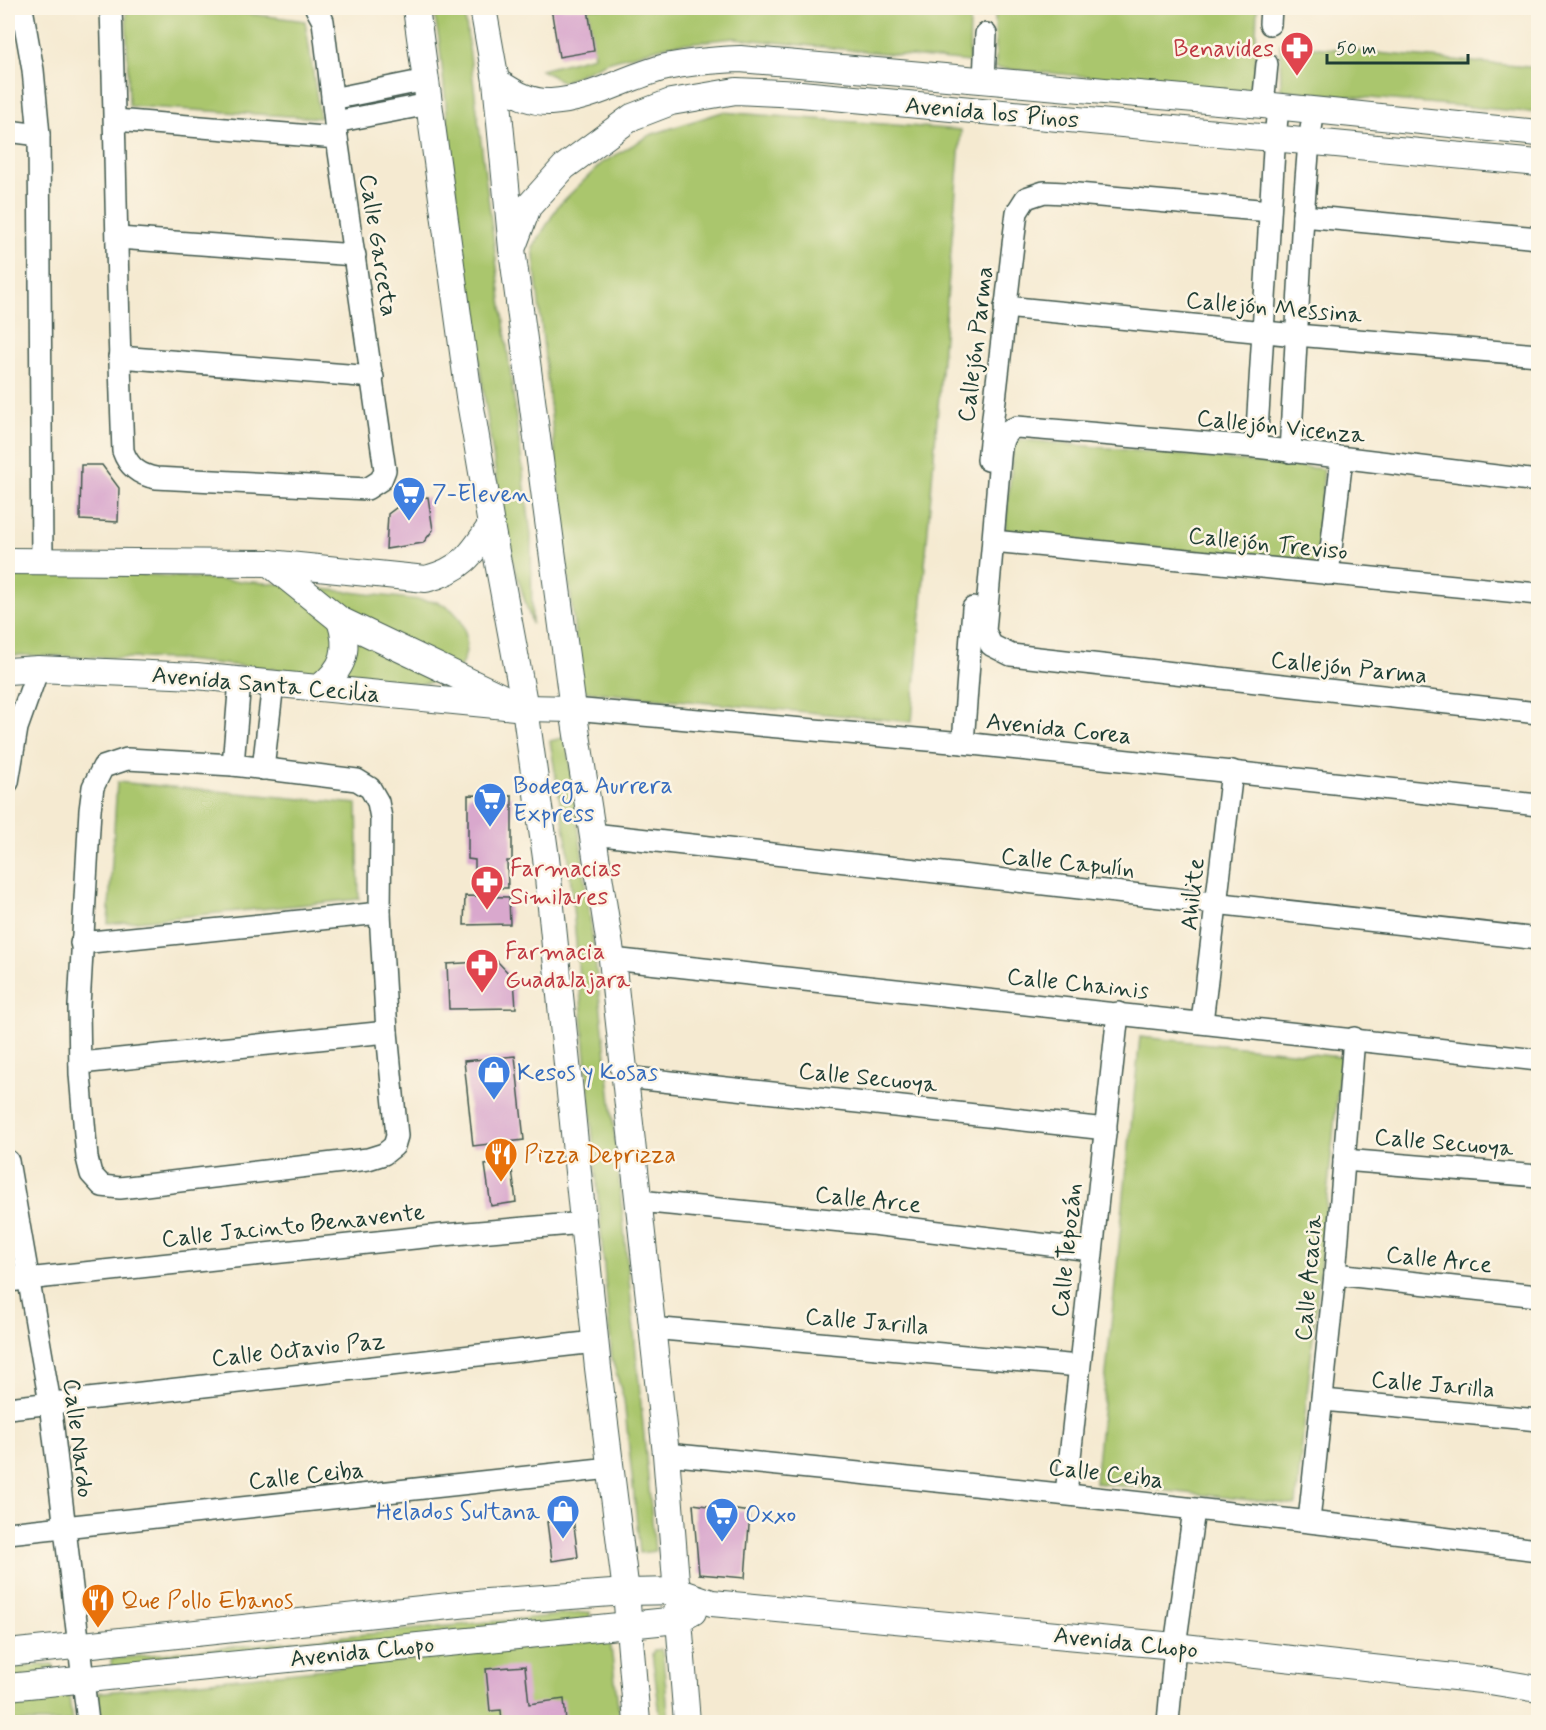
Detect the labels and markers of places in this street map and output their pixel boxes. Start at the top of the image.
pharmacy icon: Benavides [1279,30,1315,77]
place label: Benavides [1173,34,1274,65]
supermarket icon: 7-Eleven [391,475,427,522]
place label: 7-Eleven [432,479,531,510]
place label: Bodega Aurrera Express [513,771,673,830]
supermarket icon: Bodega Aurrera Express [472,781,508,828]
place label: Farmacias Similares [510,854,621,913]
pharmacy icon: Farmacias Similares [469,864,505,911]
place label: Farmacia Guadalajara [505,937,631,996]
pharmacy icon: Farmacia Guadalajara [464,947,500,994]
shop icon: Kesos y Kosas [476,1054,512,1101]
place label: Kesos y Kosas [517,1058,659,1089]
restaurant icon: Pizza Deprizza [483,1136,519,1183]
place label: Pizza Deprizza [524,1140,676,1171]
shop icon: Helados Sultana [545,1493,581,1540]
supermarket icon: Oxxo [704,1496,740,1543]
place label: Helados Sultana [376,1497,541,1528]
place label: Oxxo [745,1500,796,1531]
restaurant icon: Que Pollo Ebanos [80,1582,116,1629]
place label: Que Pollo Ebanos [121,1586,294,1617]

